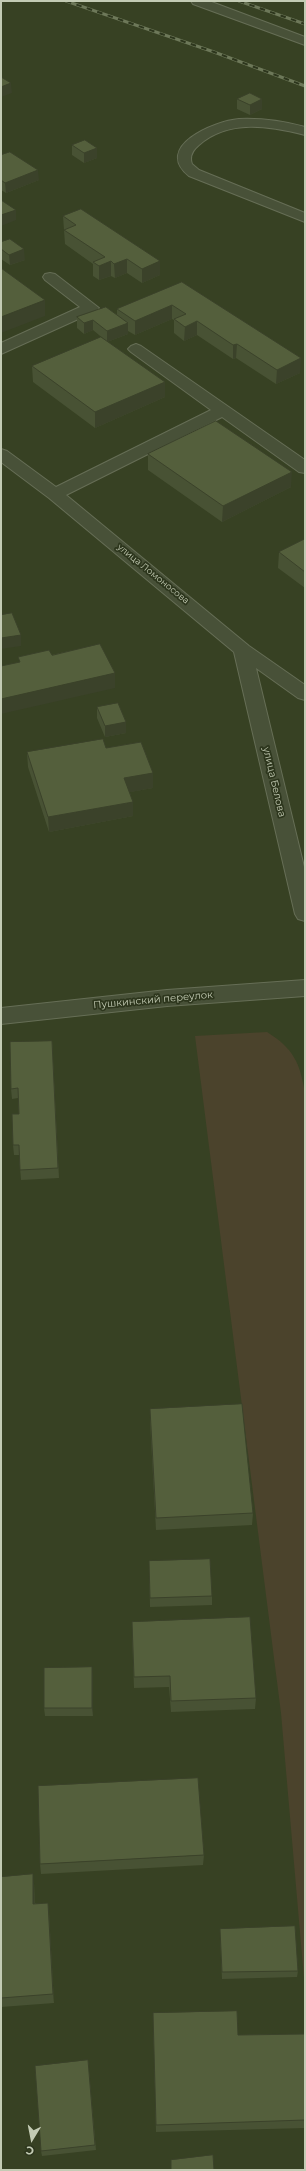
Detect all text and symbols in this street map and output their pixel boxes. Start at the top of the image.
street label: улица Ломоносова [115,542,191,606]
street label: улица Белова [260,746,288,818]
street label: Пушкинский переулок [93,989,213,1011]
north arrow [12,2119,52,2159]
text: С [25,2143,35,2158]

